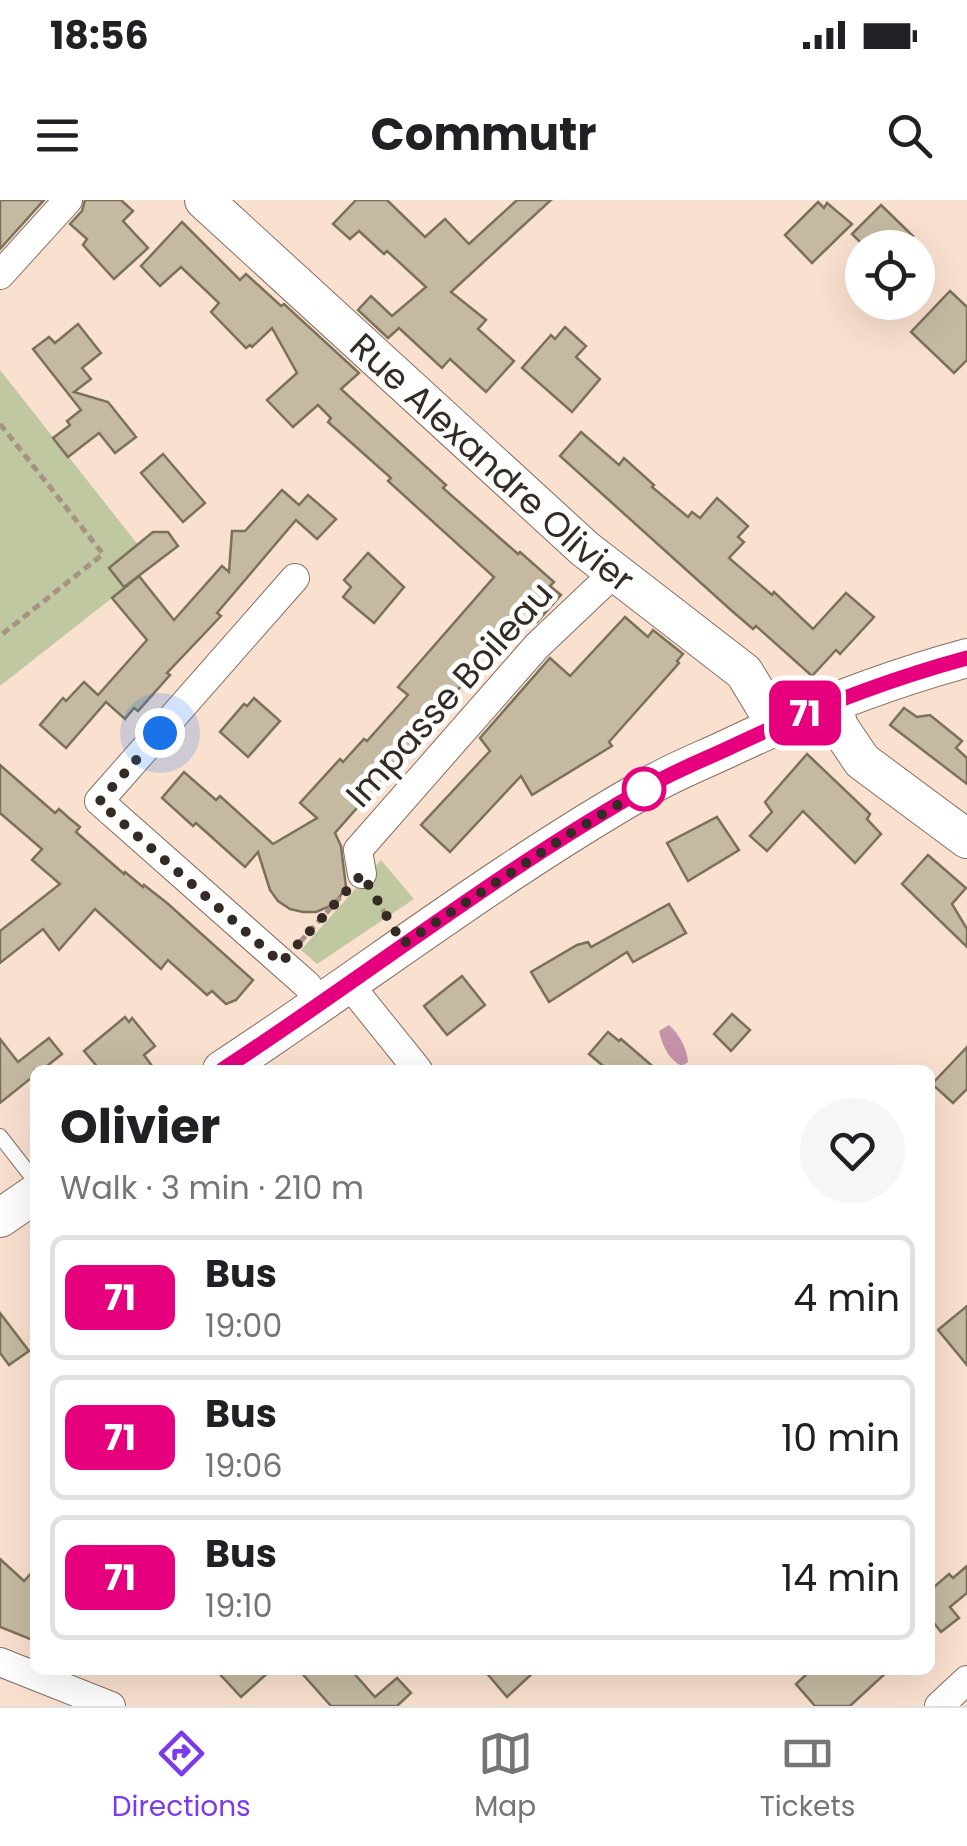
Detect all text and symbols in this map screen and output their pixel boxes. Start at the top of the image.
text: 18:56 [50,9,149,62]
text: Commutr [370,103,597,166]
icon: menu [30,108,85,163]
icon: search [882,108,937,163]
map controls [845,230,935,320]
button: locate [845,230,935,320]
street label: Rue Alexandre Olivier [340,321,645,603]
street label: Impasse Boileau [334,570,564,818]
line badge: 71 [760,680,850,746]
text: 71 [789,689,821,738]
your location [135,708,185,758]
unlabelled marker [623,768,665,810]
text: Olivier [60,1093,220,1160]
button: heart [800,1098,905,1203]
text: Walk · 3 min · 210 m [60,1165,364,1210]
text: Bus [205,1247,277,1300]
text: 4 min [793,1271,900,1324]
text: 71 [104,1273,136,1322]
text: 19:00 [205,1303,282,1348]
text: Bus [205,1387,277,1440]
text: 10 min [781,1411,900,1464]
text: 71 [104,1413,136,1462]
text: 19:06 [205,1443,283,1488]
text: Bus [205,1527,277,1580]
text: 14 min [781,1551,900,1604]
text: 71 [104,1553,136,1602]
text: 19:10 [205,1583,273,1628]
tab: Directions [112,1726,251,1828]
tab: Map [474,1726,536,1828]
tab: Tickets [760,1726,855,1828]

